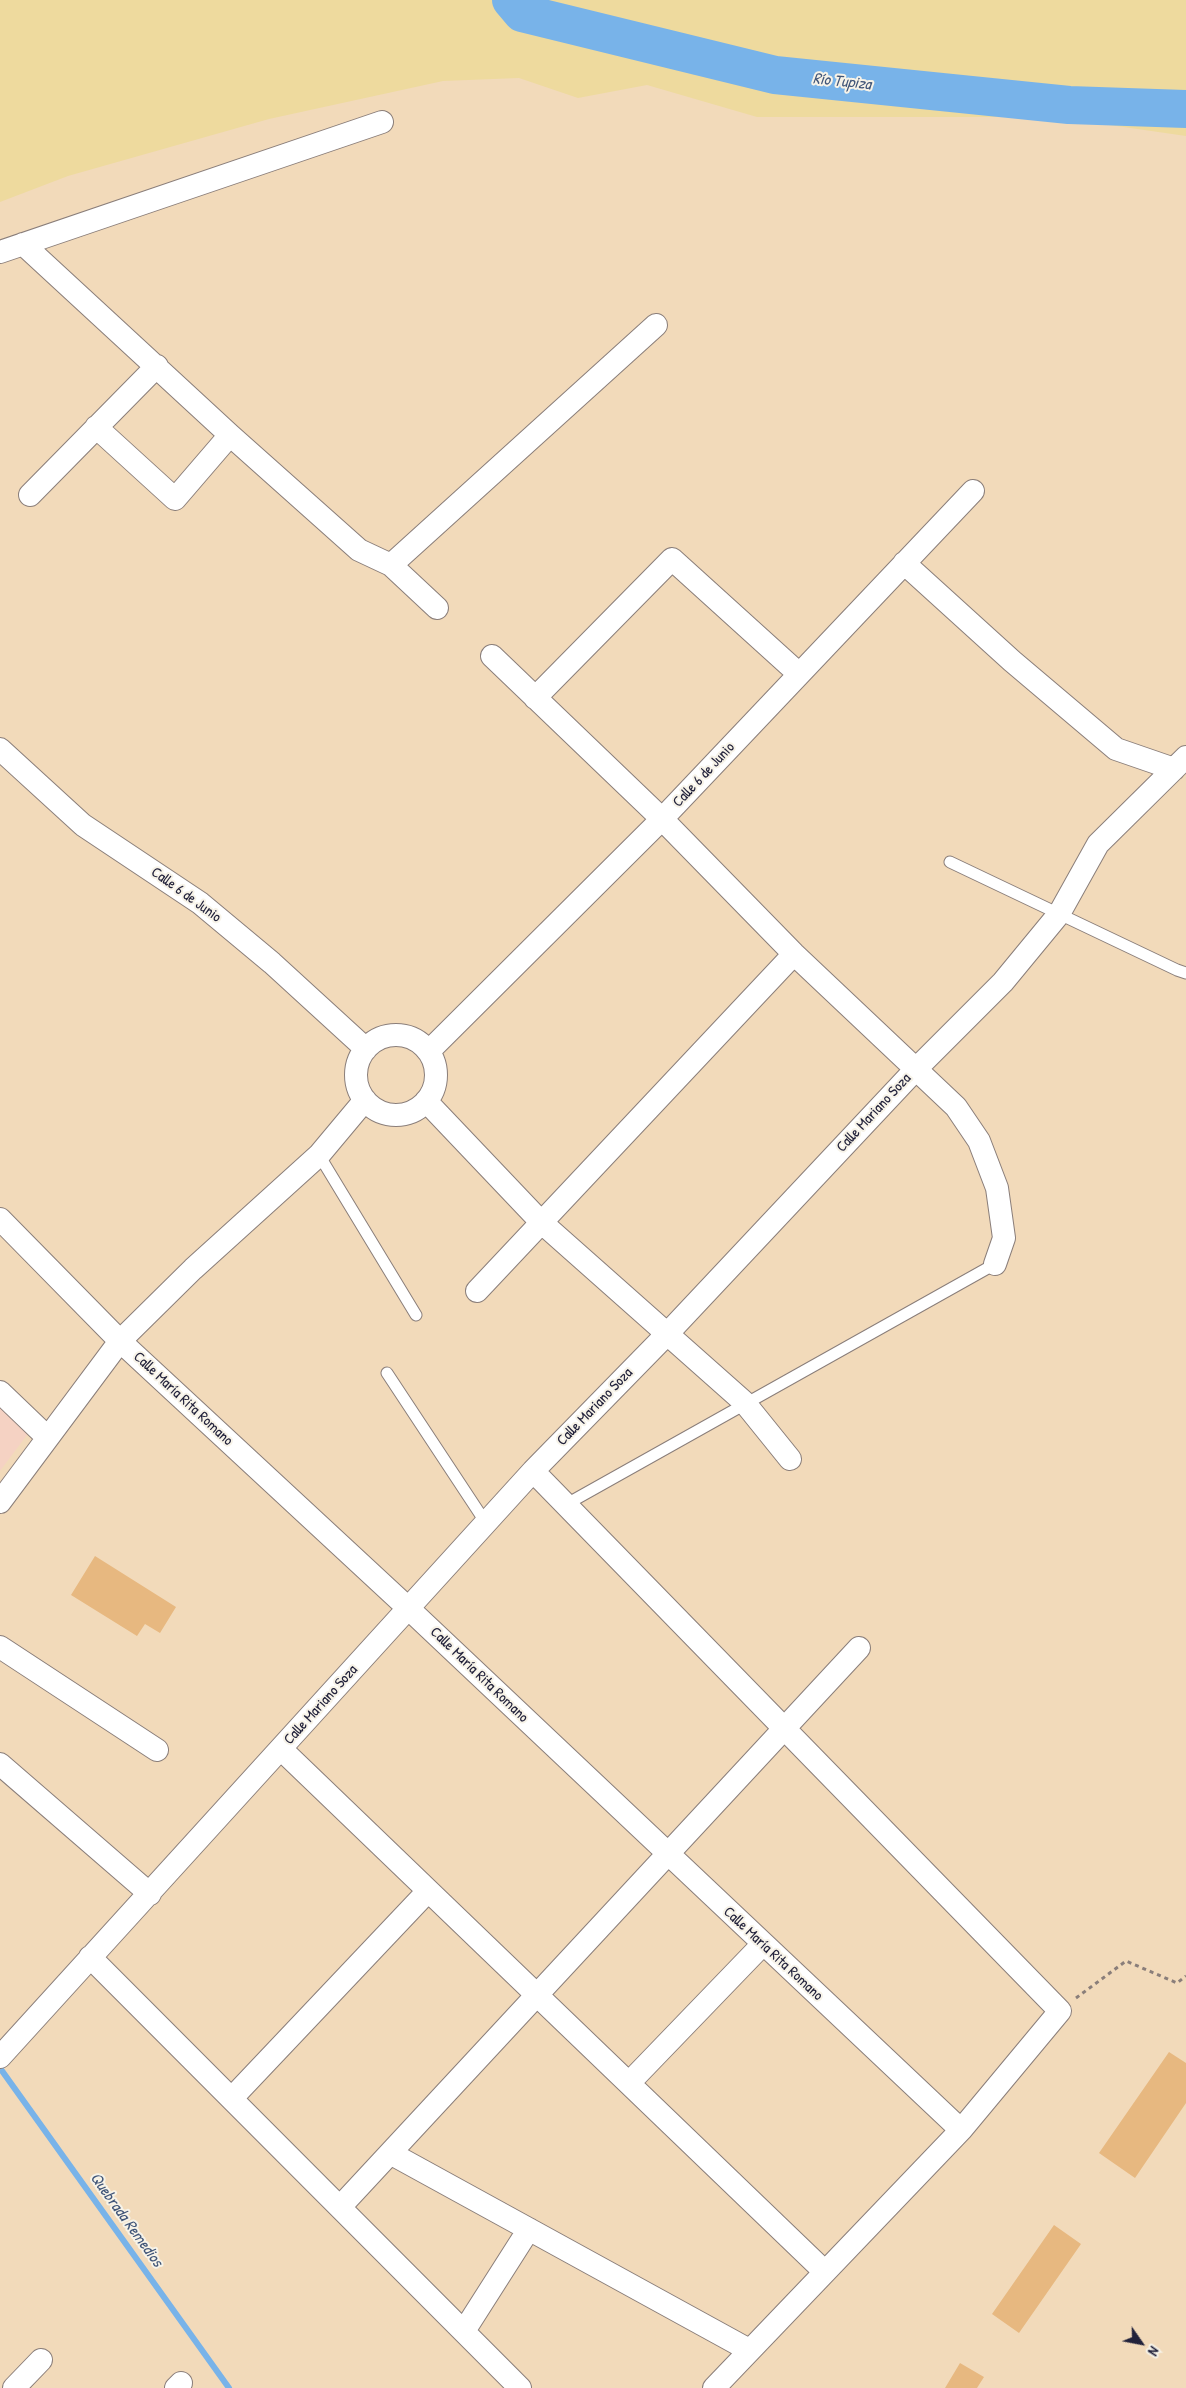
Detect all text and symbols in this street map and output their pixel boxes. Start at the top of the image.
water label: Río Tupiza [812,69,872,95]
street label: Calle 6 de Junio [669,739,739,811]
street label: Calle 6 de Junio [147,863,225,927]
street label: Calle Mariano Soza [833,1070,915,1156]
street label: Calle María Rita Romano [129,1348,237,1450]
street label: Calle Mariano Soza [553,1364,637,1450]
street label: Calle María Rita Romano [426,1623,532,1727]
street label: Calle Mariano Soza [280,1661,362,1749]
street label: Calle María Rita Romano [719,1903,827,2005]
water label: Quebrada Remedios [85,2169,167,2271]
north arrow [1116,2318,1166,2368]
text: N [1144,2343,1164,2360]

